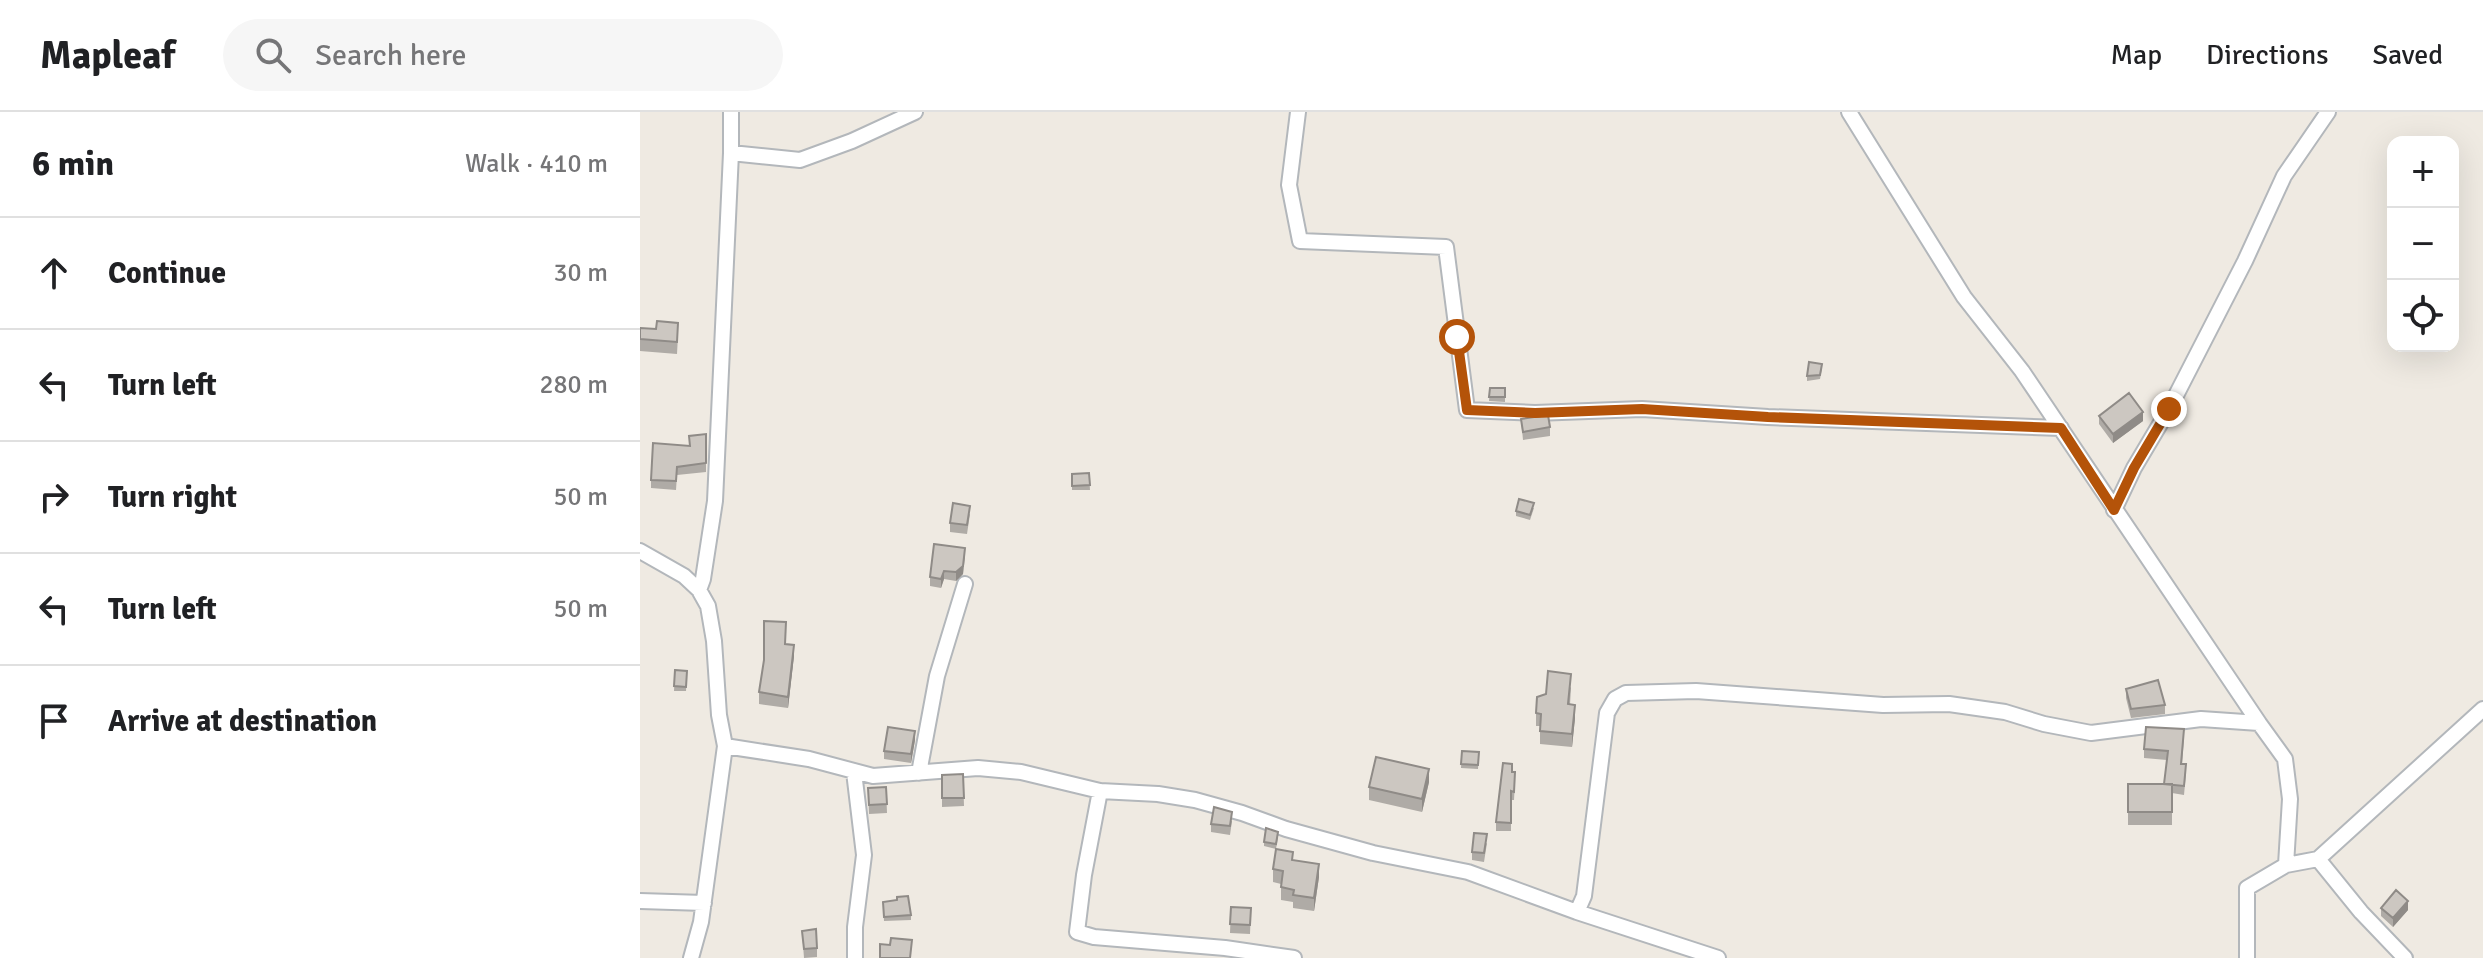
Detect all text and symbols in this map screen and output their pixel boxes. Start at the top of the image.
search box [223,19,783,91]
text: Mapleaf [40,32,175,79]
icon: search [251,33,295,77]
text: Search here [315,37,467,74]
text: Map [2110,38,2162,72]
text: Directions [2206,38,2328,72]
text: Saved [2372,38,2443,72]
map controls [2387,136,2459,352]
button: + [2387,136,2459,208]
text: 6 min [32,143,114,185]
text: Walk · 410 m [465,148,608,180]
button: − [2387,208,2459,280]
icon: ahead [32,251,76,295]
text: Continue [108,255,226,292]
text: 30 m [553,257,608,289]
button: locate [2387,280,2459,352]
route start [1439,319,1475,355]
icon: left [32,363,76,407]
text: Turn left [108,367,217,404]
text: 280 m [539,369,608,401]
route end [2151,391,2187,427]
icon: right [32,475,76,519]
text: Turn right [108,479,237,516]
text: 50 m [553,481,608,513]
icon: left [32,587,76,631]
text: Turn left [108,591,217,628]
text: 50 m [553,593,608,625]
icon: arrive [32,699,76,743]
text: Arrive at destination [108,703,377,740]

